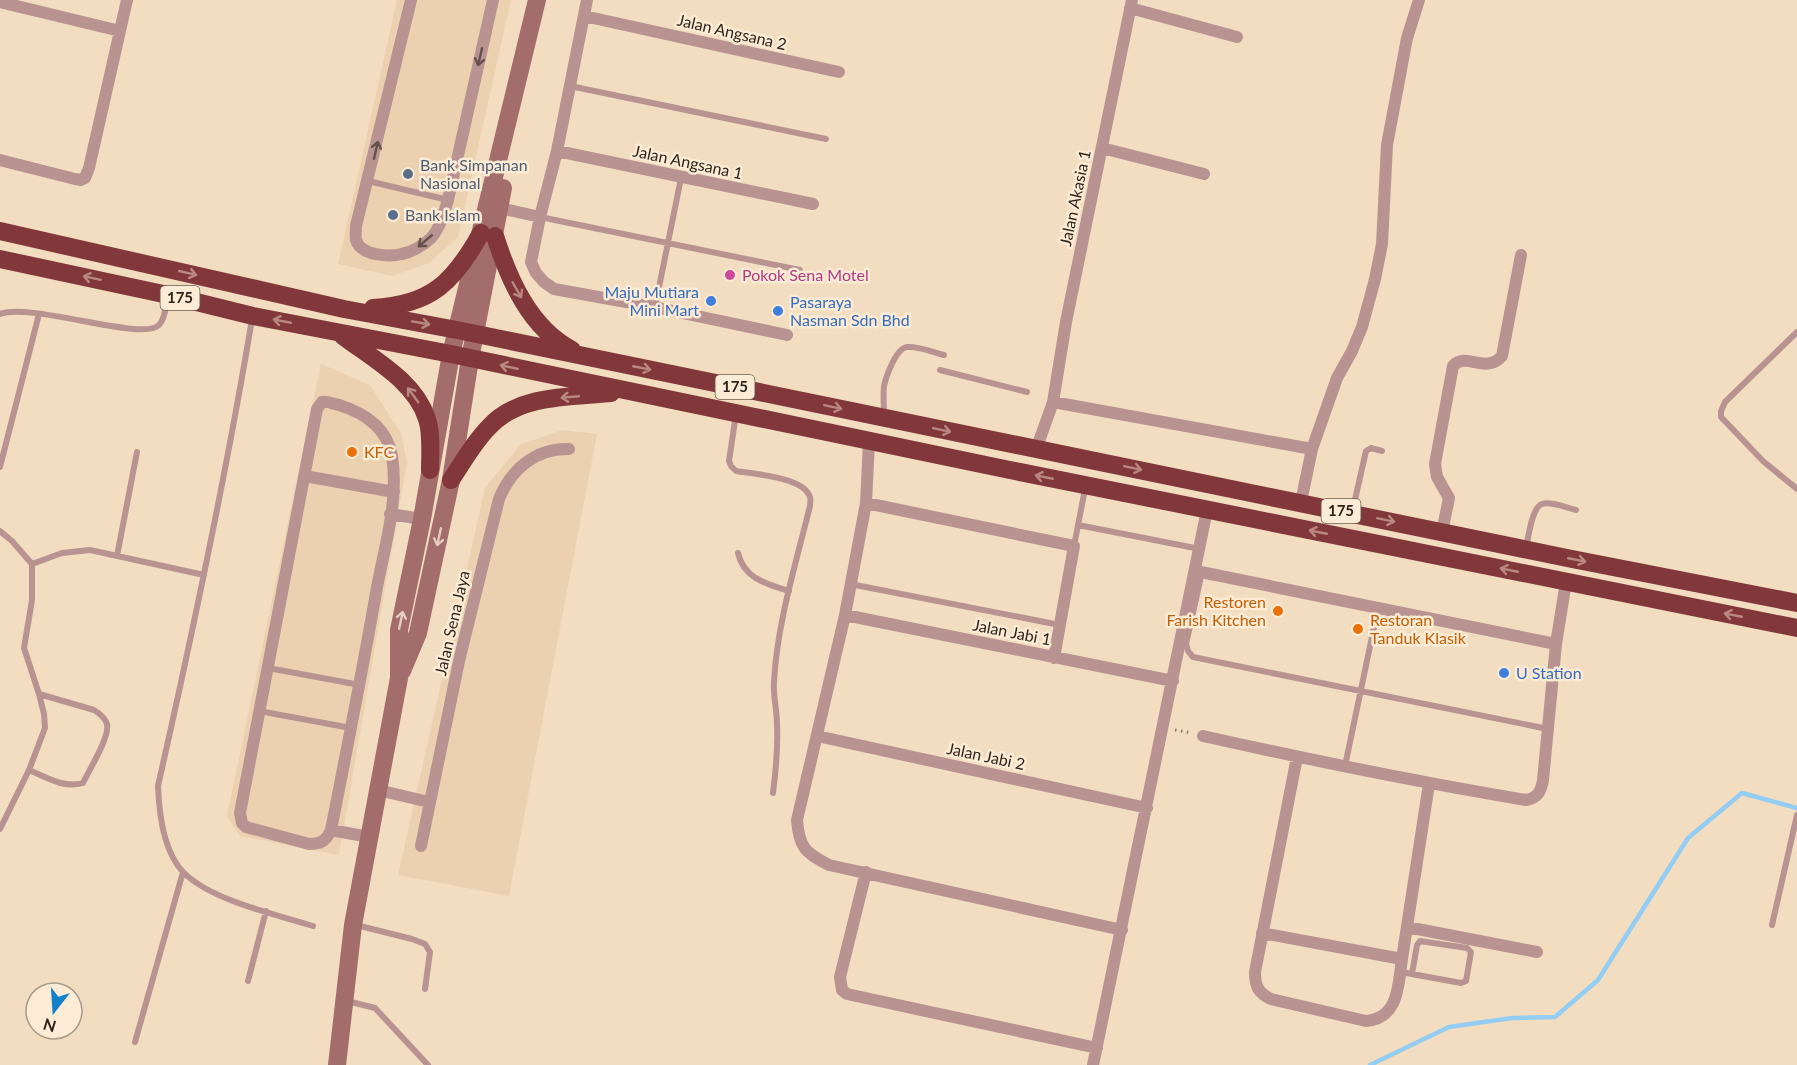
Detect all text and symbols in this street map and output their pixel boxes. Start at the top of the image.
street label: Jalan Angsana 2 [676,10,789,53]
one-way arrow [474,47,486,66]
one-way arrow [370,140,382,159]
street label: Jalan Angsana 1 [631,141,745,182]
street label: Jalan Akasia 1 [1055,148,1094,248]
place label: Bank Simpanan Nasional [420,155,528,192]
marker: Bank Simpanan Nasional [401,167,415,181]
place label: Bank Islam [405,205,480,224]
marker: Bank Islam [386,208,400,222]
one-way arrow [417,235,433,248]
place label: Pokok Sena Motel [742,265,869,284]
one-way arrow [179,267,198,279]
marker: Pokok Sena Motel [723,268,737,282]
one-way arrow [82,272,101,284]
one-way arrow [511,281,523,298]
place label: Maju Mutiara Mini Mart [604,282,699,319]
road number: 175 [160,286,200,310]
place label: Pasaraya Nasman Sdn Bhd [790,292,910,329]
marker: Maju Mutiara Mini Mart [704,294,718,308]
marker: Pasaraya Nasman Sdn Bhd [771,304,785,318]
one-way arrow [272,315,292,326]
one-way arrow [411,318,430,329]
one-way arrow [500,361,519,372]
one-way arrow [632,363,651,374]
road number: 175 [716,375,754,399]
one-way arrow [407,387,419,403]
one-way arrow [560,392,580,403]
one-way arrow [823,402,842,414]
one-way arrow [931,425,951,436]
place label: KFC [364,442,395,461]
marker: KFC [345,445,359,459]
one-way arrow [1123,463,1142,474]
one-way arrow [1035,471,1054,482]
road number: 175 [1322,499,1360,523]
one-way arrow [1376,515,1395,527]
one-way arrow [1308,526,1328,537]
one-way arrow [433,527,444,546]
one-way arrow [1566,555,1586,566]
one-way arrow [1499,564,1519,575]
street label: Jalan Sena Jaya [430,569,473,677]
place label: Restoren Farish Kitchen [1166,592,1266,629]
marker: Restoren Farish Kitchen [1271,604,1285,618]
one-way arrow [1724,609,1743,620]
place label: Restoran Tanduk Klasik [1370,610,1467,647]
one-way arrow [396,611,407,630]
street label: Jalan Jabi 1 [971,615,1053,648]
marker: Restoran Tanduk Klasik [1351,622,1365,636]
place label: U Station [1516,663,1582,682]
marker: U Station [1497,666,1511,680]
street label: Jalan Jabi 2 [945,738,1027,773]
north arrow [24,981,84,1041]
text: N [41,1015,58,1037]

